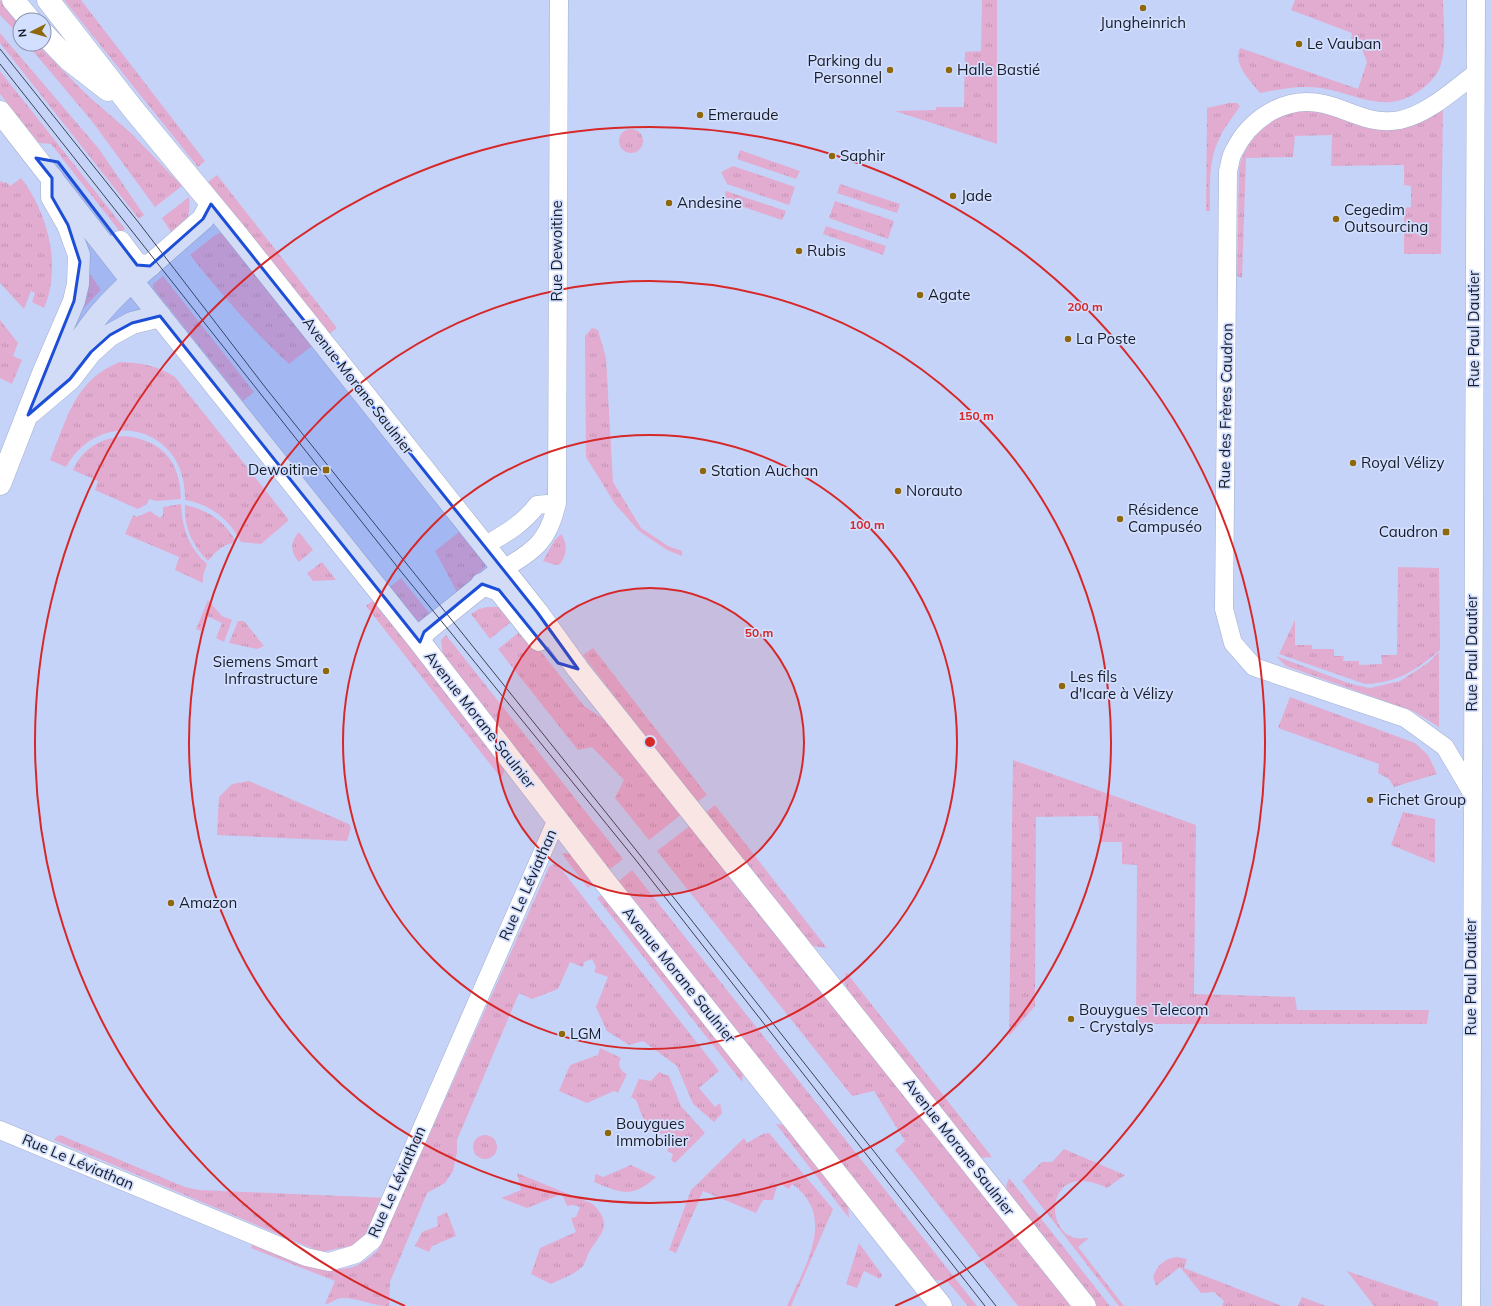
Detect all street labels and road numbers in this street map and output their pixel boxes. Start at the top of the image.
street label: Rue Dewoitine [547,200,566,302]
street label: Rue Paul Dautier [1464,270,1483,387]
street label: Avenue Morane Saulnier [299,313,418,459]
street label: Rue des Frères Caudron [1215,323,1236,489]
street label: Rue Paul Dautier [1462,594,1481,711]
street label: Avenue Morane Saulnier [421,647,540,793]
street label: Rue Le Léviathan [494,826,561,943]
street label: Avenue Morane Saulnier [619,903,740,1047]
street label: Rue Paul Dautier [1461,918,1480,1035]
street label: Avenue Morane Saulnier [900,1074,1019,1220]
street label: Rue Le Léviathan [363,1123,430,1240]
street label: Rue Le Léviathan [19,1129,137,1194]

